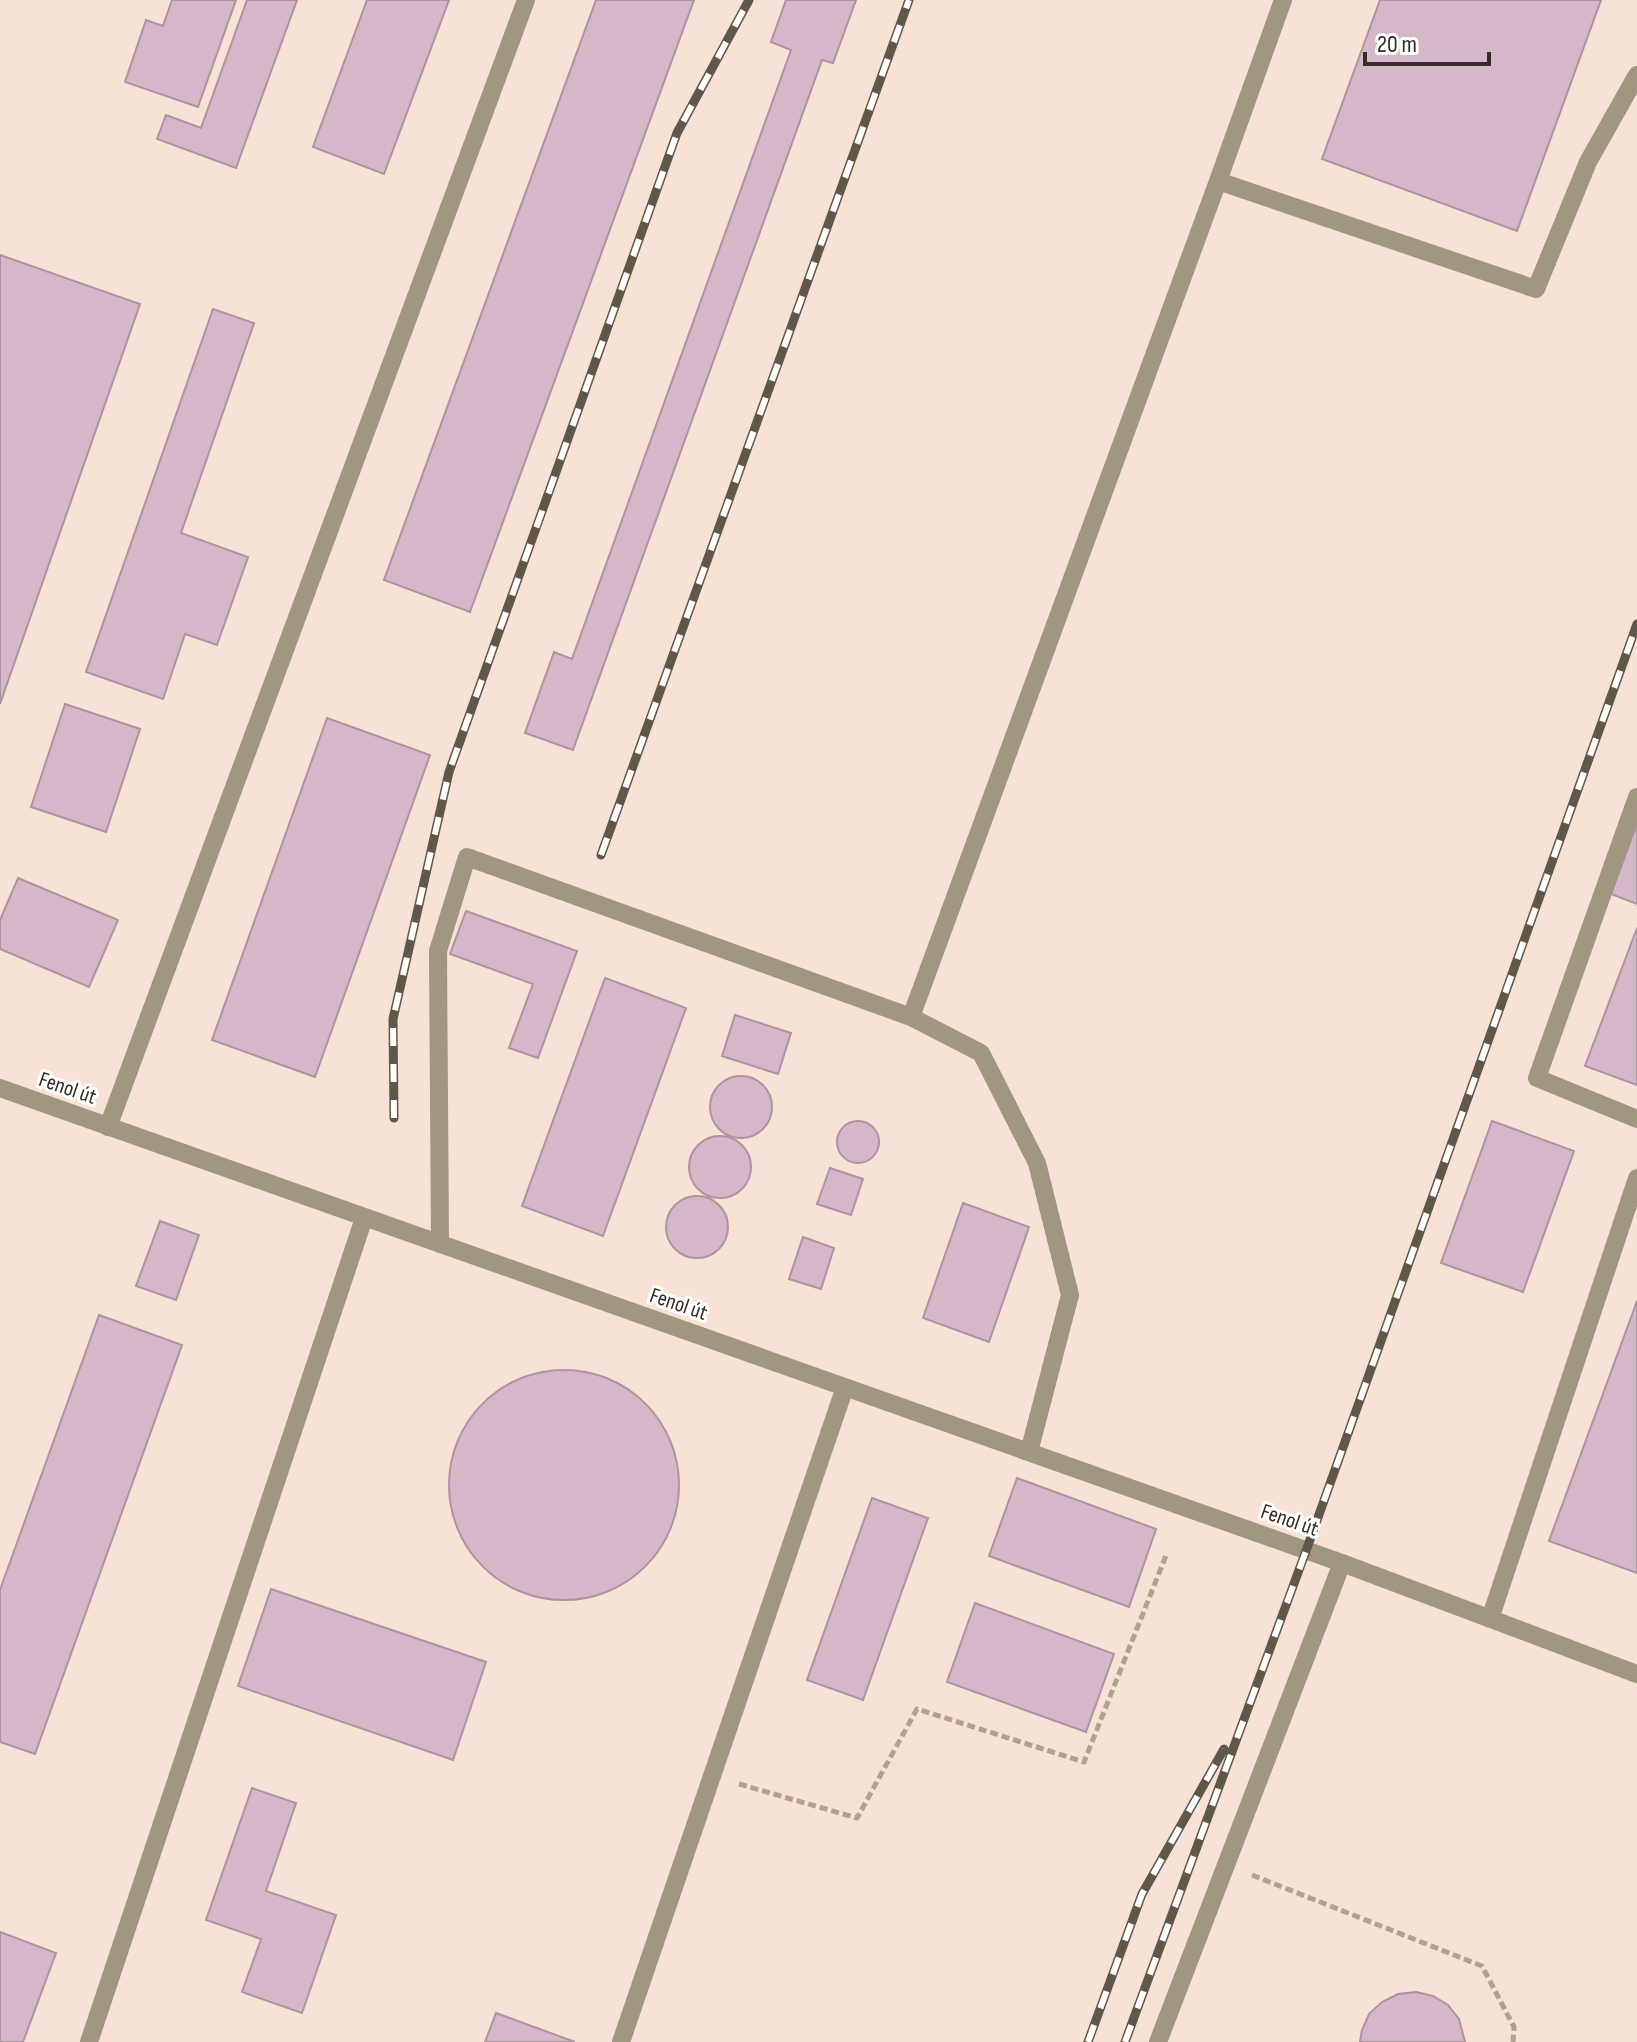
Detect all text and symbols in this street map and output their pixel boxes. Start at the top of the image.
scale bar [1365,16,1489,66]
text: 20 m [1377,30,1417,59]
street label: Fenol út [35,1066,100,1111]
street label: Fenol út [646,1282,711,1327]
street label: Fenol út [1257,1498,1322,1543]

